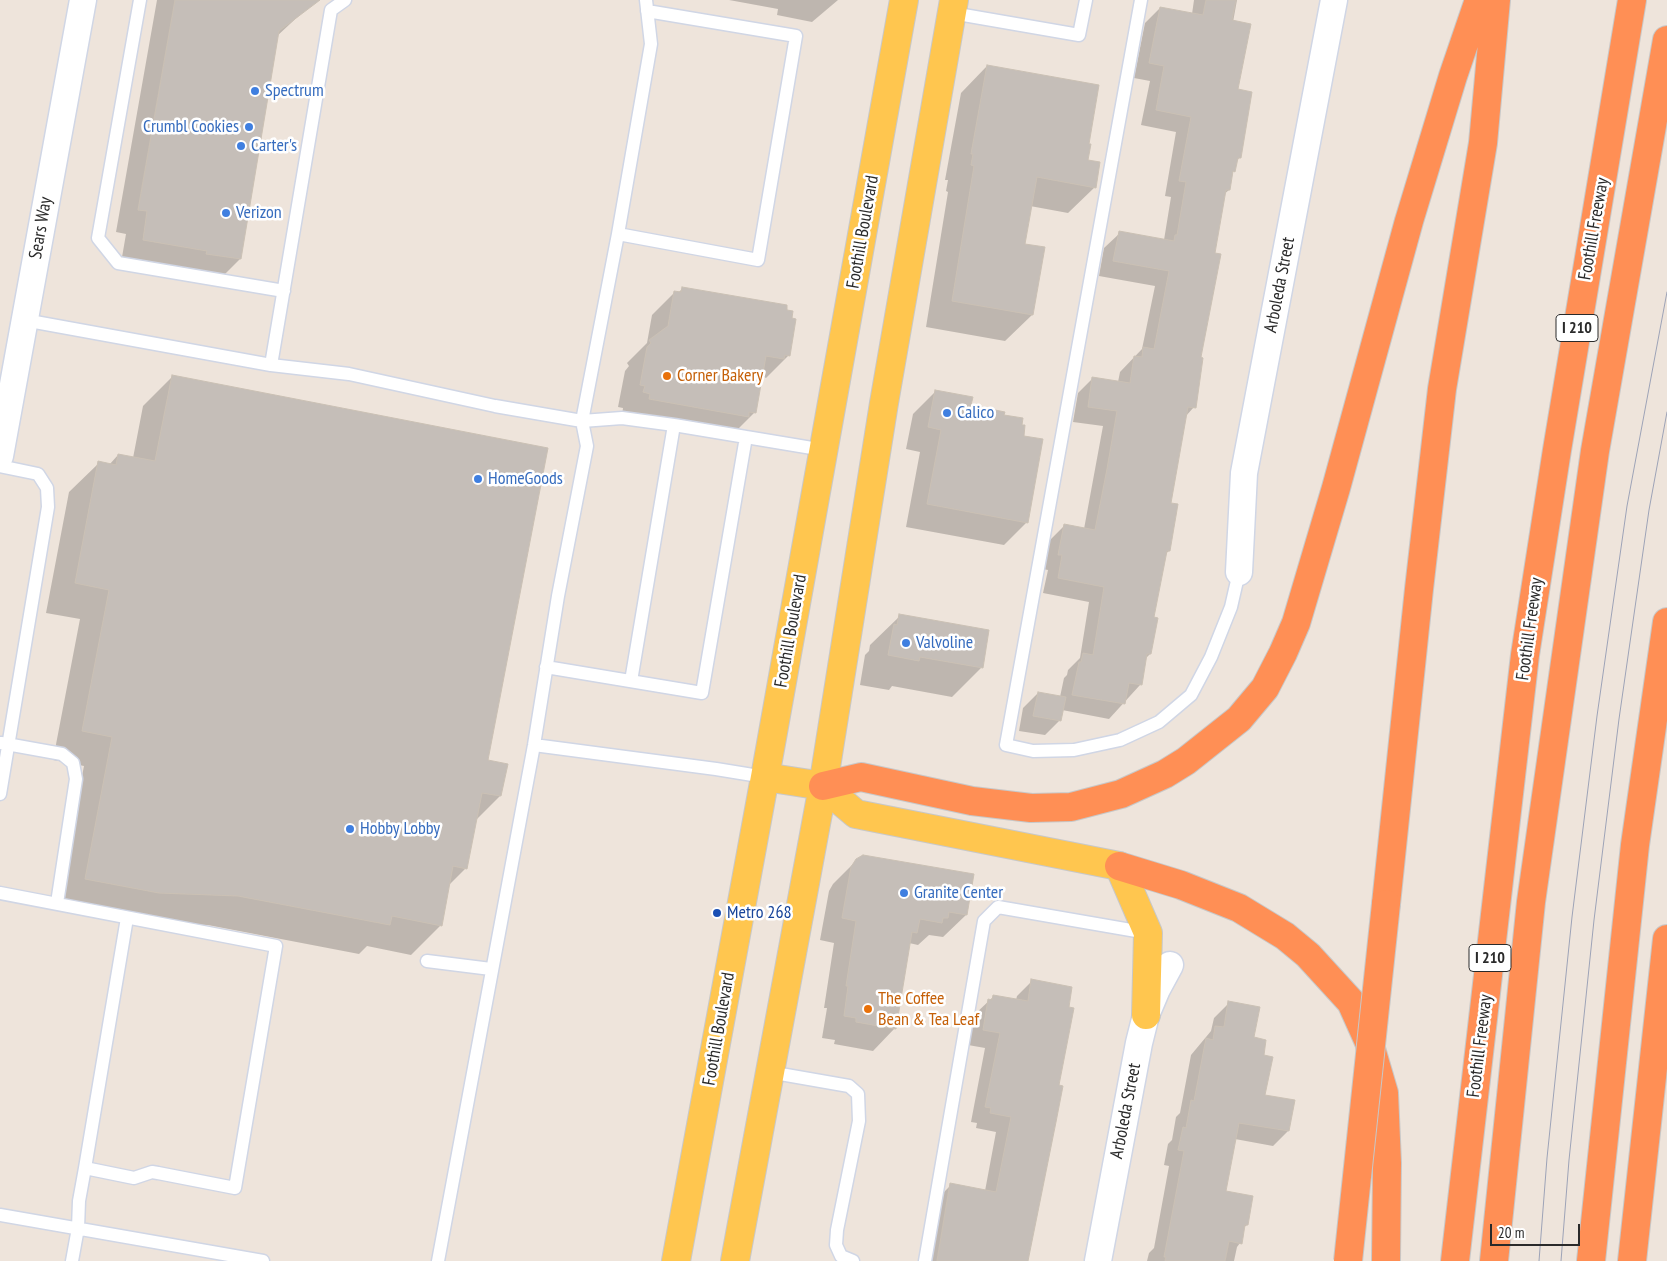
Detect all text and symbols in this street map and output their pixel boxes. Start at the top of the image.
place label: Spectrum [265,80,324,102]
marker: Spectrum [249,85,261,97]
place label: Crumbl Cookies [143,116,239,138]
marker: Crumbl Cookies [243,121,255,133]
place label: Carter's [251,135,297,157]
marker: Carter's [235,140,247,152]
street label: Foothill Boulevard [842,174,884,290]
street label: Foothill Freeway [1574,176,1614,282]
street label: Sears Way [25,195,57,261]
place label: Verizon [236,202,282,224]
marker: Verizon [220,207,232,219]
street label: Arboleda Street [1260,235,1300,335]
road number: I 210 [1556,314,1598,342]
place label: Corner Bakery [677,365,763,387]
marker: Corner Bakery [661,370,673,382]
place label: Calico [957,402,994,424]
marker: Calico [941,407,953,419]
place label: HomeGoods [488,468,563,490]
marker: HomeGoods [472,473,484,485]
street label: Foothill Boulevard [770,573,812,689]
street label: Foothill Freeway [1512,576,1548,682]
place label: Valvoline [916,632,973,654]
marker: Valvoline [900,637,912,649]
place label: Hobby Lobby [360,818,440,840]
marker: Hobby Lobby [344,823,356,835]
place label: Granite Center [914,882,1003,904]
marker: Granite Center [898,887,910,899]
place label: Metro 268 [727,902,792,924]
marker: Metro 268 [711,907,723,919]
road number: I 210 [1469,944,1511,971]
street label: Foothill Boulevard [698,971,740,1087]
place label: The Coffee Bean & Tea Leaf [878,988,979,1030]
street label: Foothill Freeway [1463,993,1497,1099]
marker: The Coffee Bean & Tea Leaf [862,1003,874,1015]
street label: Arboleda Street [1106,1061,1146,1161]
scale bar [1492,1214,1582,1246]
text: 20 m [1498,1223,1524,1242]

